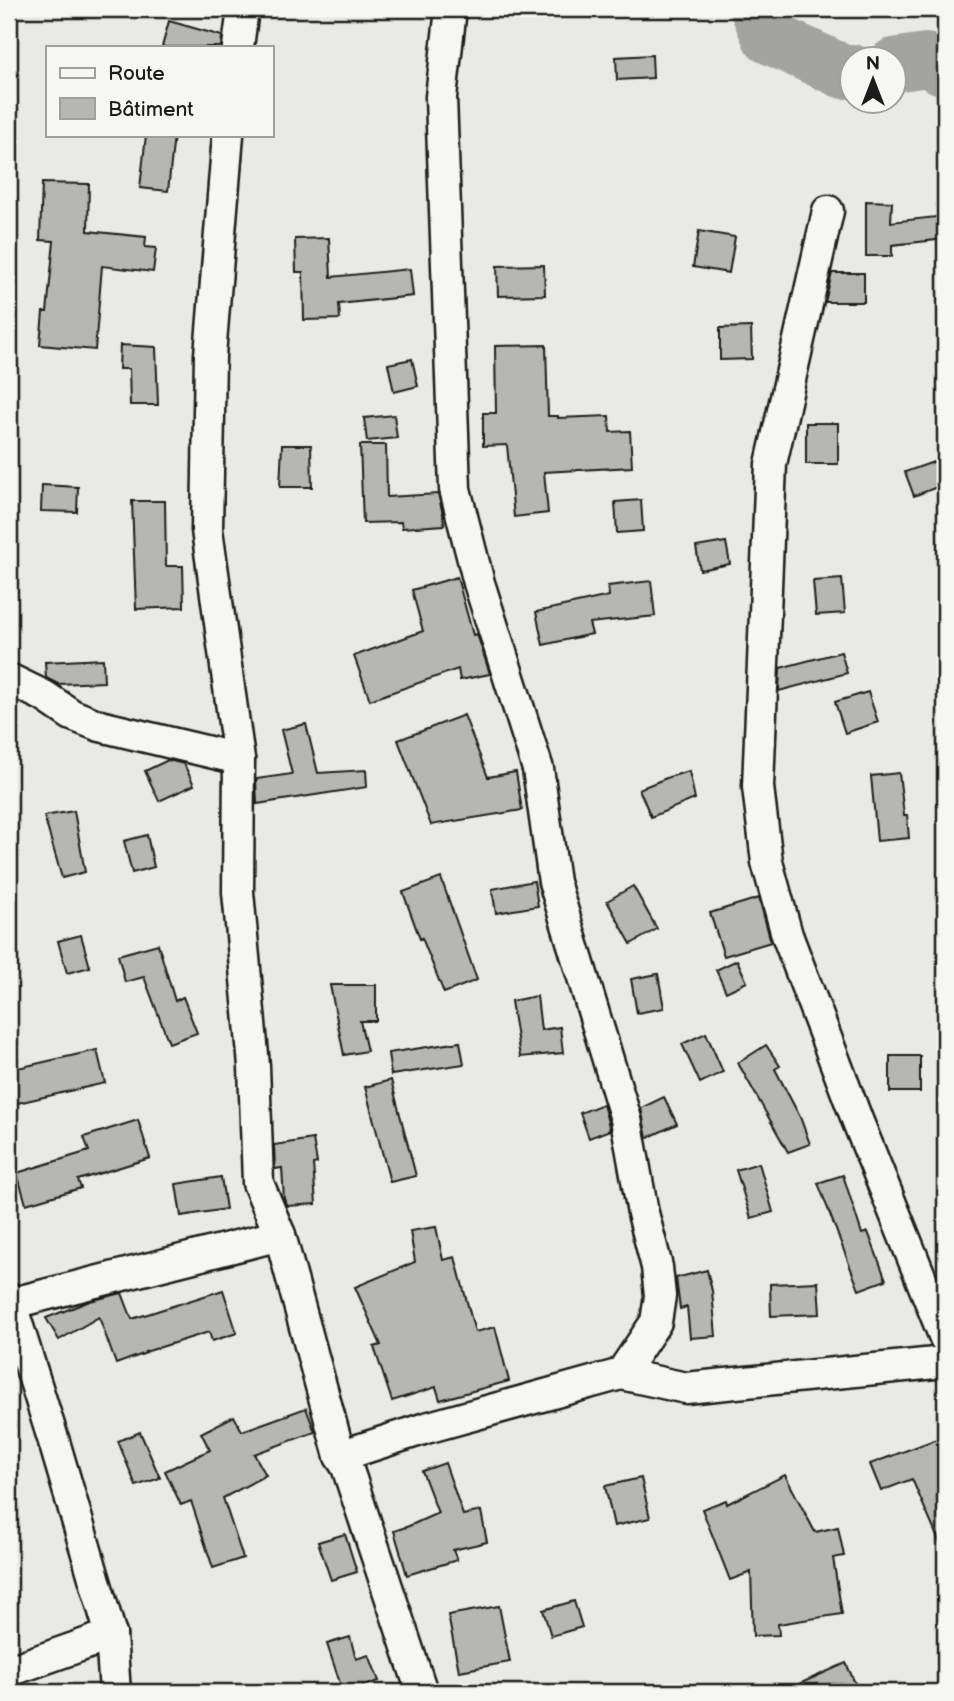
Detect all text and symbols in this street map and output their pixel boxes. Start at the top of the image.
legend [46,46,273,136]
north arrow [838,46,908,116]
text: N [866,53,880,76]
text: Route [108,61,165,86]
text: Bâtiment [108,97,194,122]

